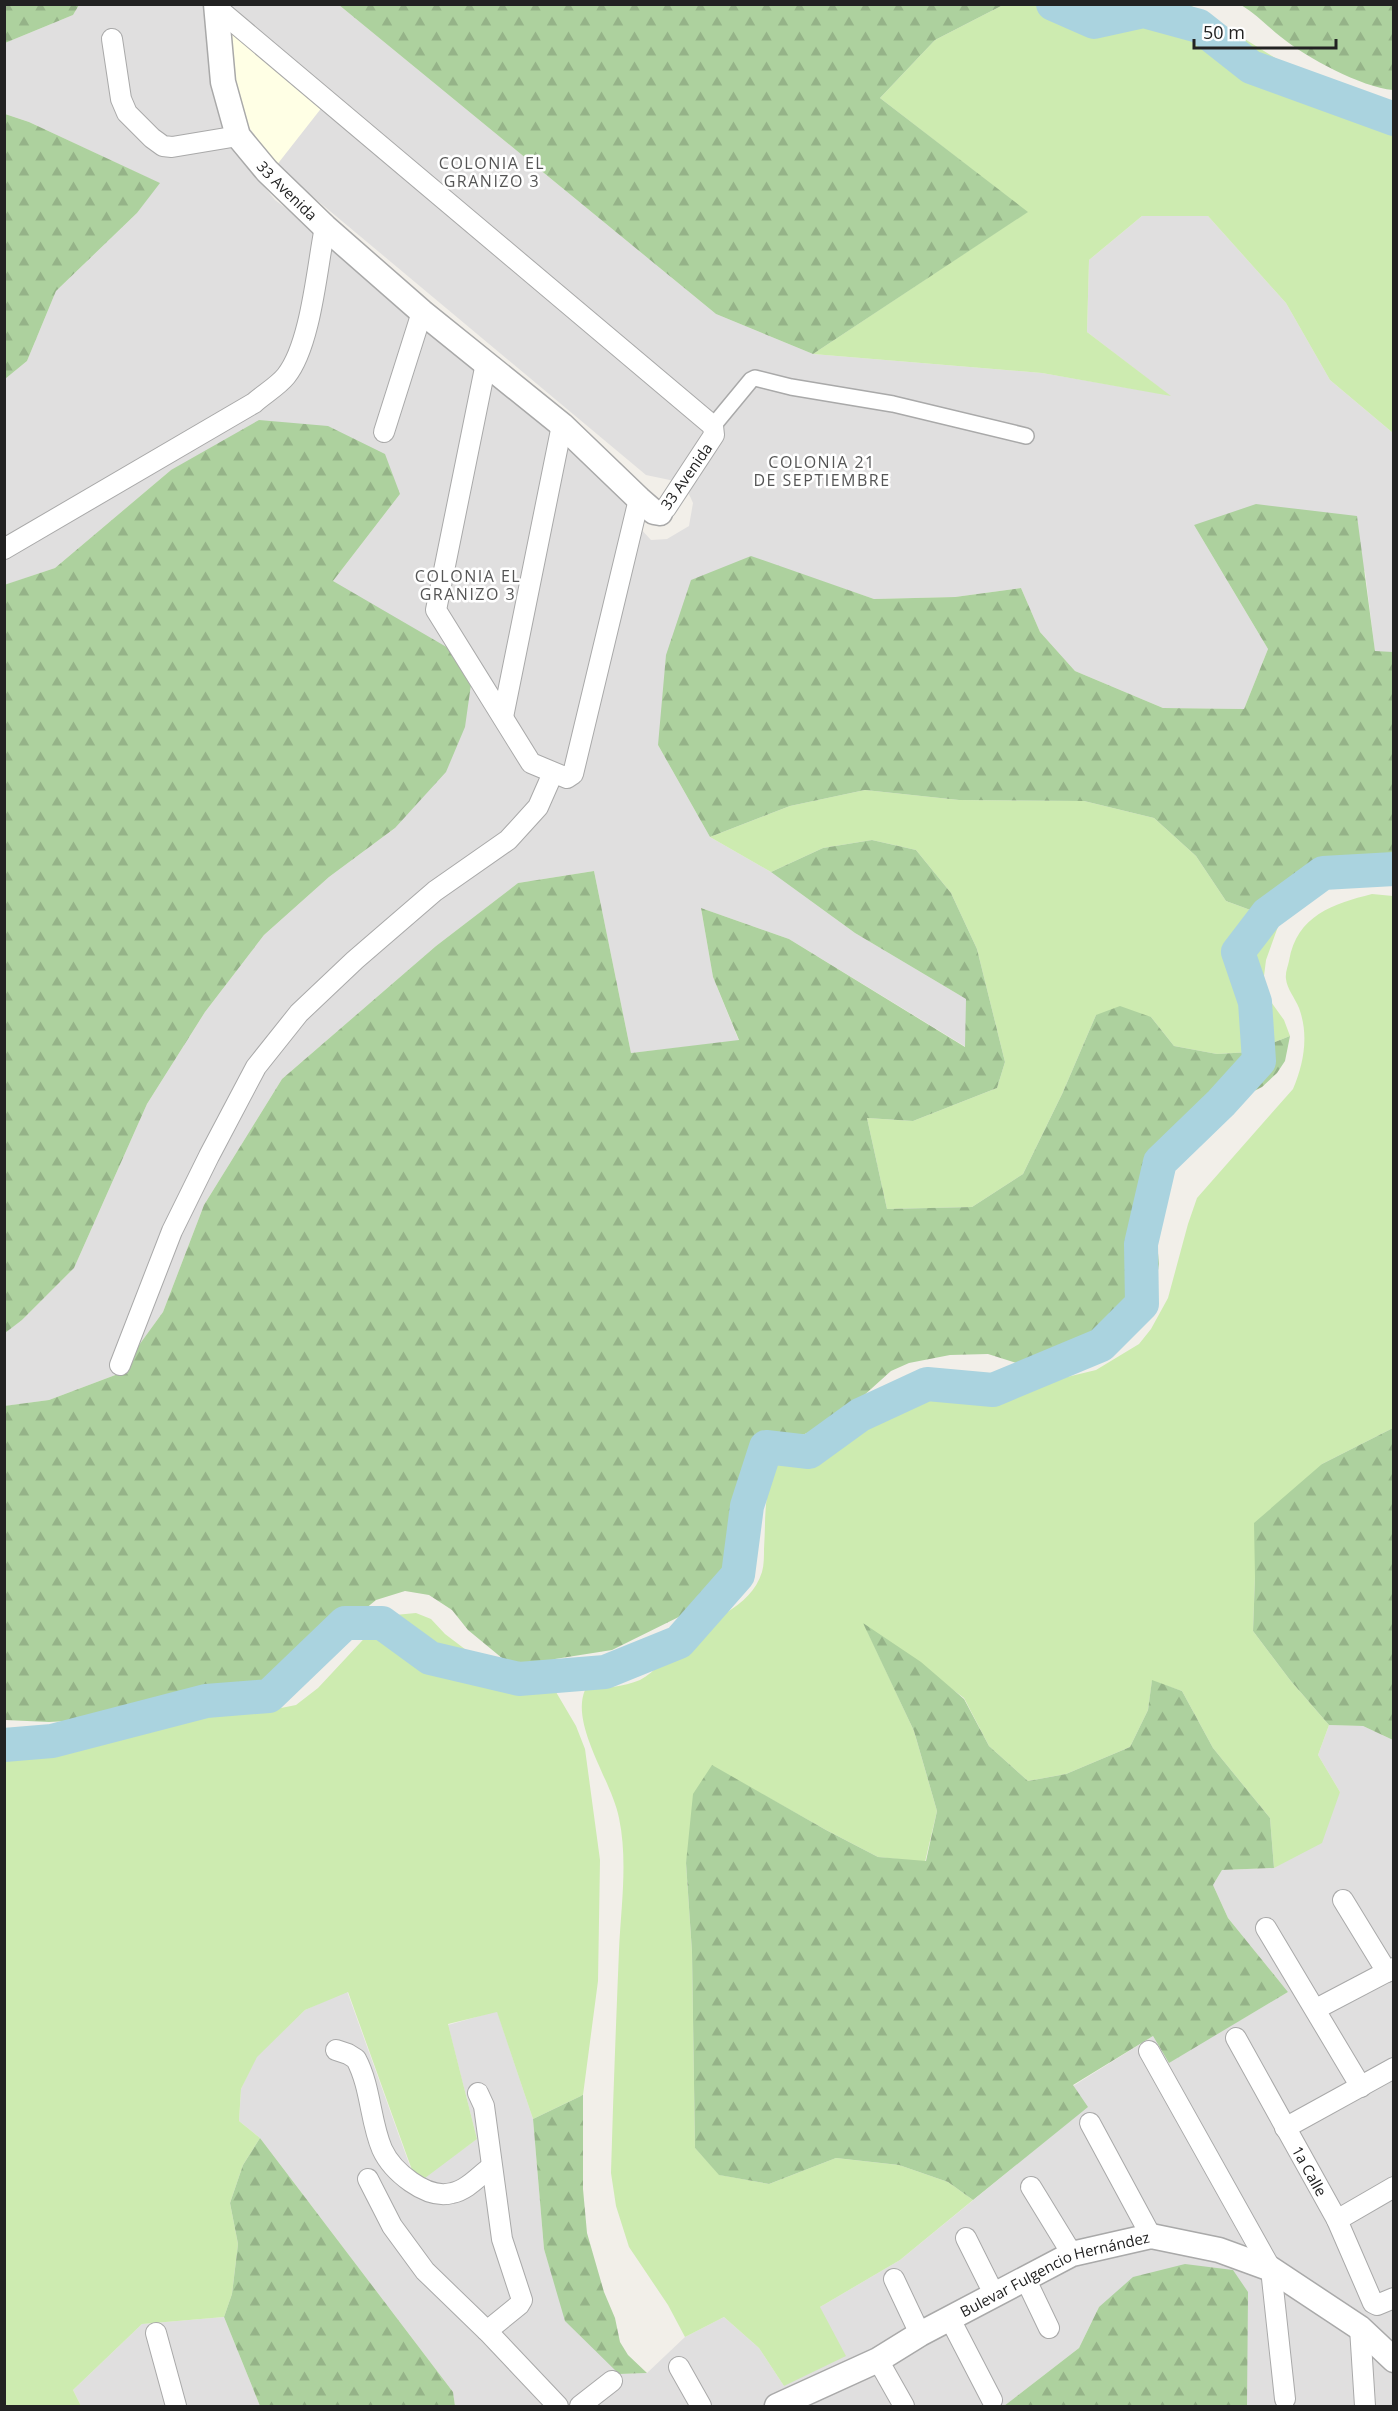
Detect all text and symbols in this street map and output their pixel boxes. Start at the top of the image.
scale bar [1194,12,1336,50]
text: 50 m [1203,20,1245,44]
district label: COLONIA EL GRANIZO 3 [439,152,545,192]
street label: 33 Avenida [253,157,322,225]
street label: 33 Avenida [656,439,716,513]
district label: COLONIA 21 DE SEPTIEMBRE [753,451,891,491]
district label: COLONIA EL GRANIZO 3 [415,565,521,605]
street label: 1a Calle [1288,2142,1332,2200]
street label: Bulevar Fulgencio Hernández [956,2227,1151,2321]

